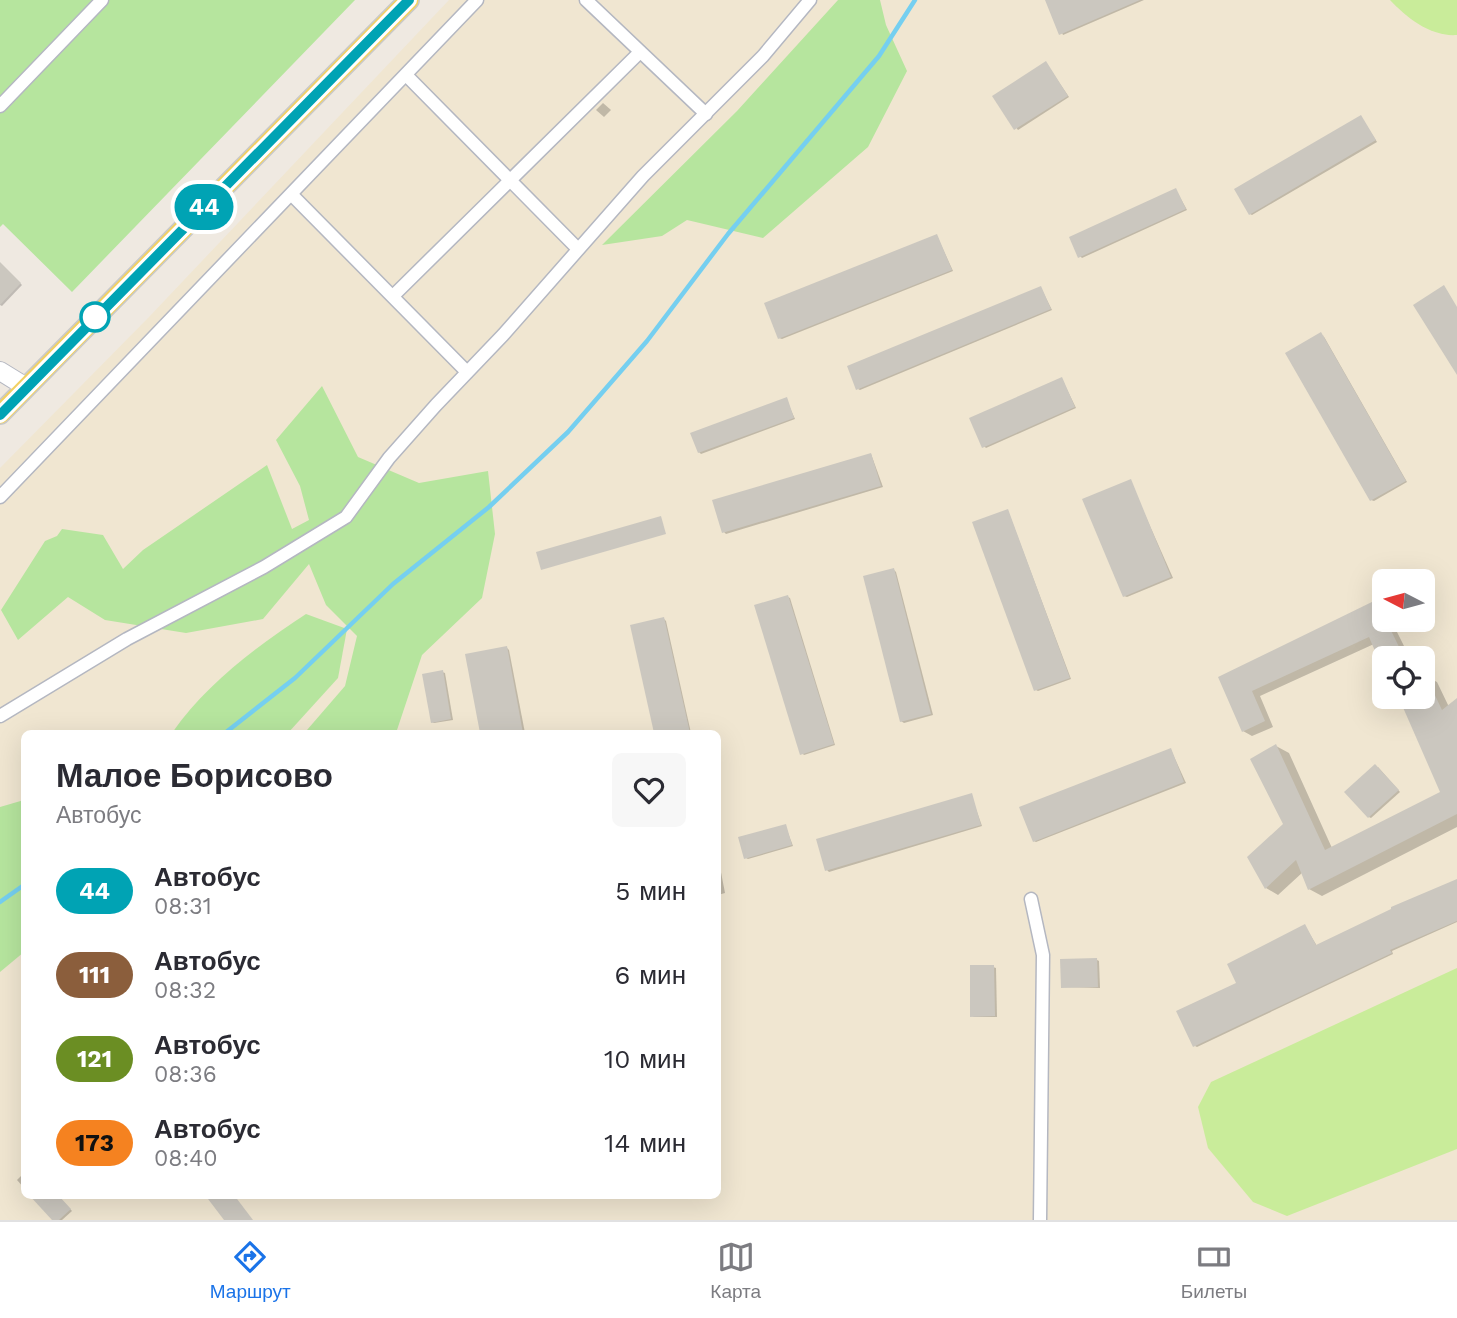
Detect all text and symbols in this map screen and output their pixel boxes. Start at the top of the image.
line badge: 44 [172,184,235,230]
text: 44 [188,193,220,221]
unlabelled marker [80,302,110,332]
north arrow [1372,569,1435,632]
map controls [1372,569,1435,709]
button: locate [1372,646,1435,709]
button: heart [612,753,686,827]
text: Малое Борисово [56,756,333,795]
text: Автобус [56,802,142,829]
text: Автобус [154,862,261,892]
text: 5 мин [615,876,686,906]
text: 44 [79,877,110,905]
text: 08:31 [154,893,212,920]
text: Автобус [154,946,261,976]
text: 6 мин [615,960,686,990]
text: 111 [79,961,110,989]
text: 08:32 [154,977,216,1004]
text: Автобус [154,1030,261,1060]
text: 10 мин [604,1044,686,1074]
text: 121 [77,1045,112,1073]
text: 08:36 [154,1061,217,1088]
text: Автобус [154,1114,261,1144]
text: 14 мин [604,1128,686,1158]
text: 173 [75,1129,114,1157]
text: 08:40 [154,1145,218,1172]
tab: Маршрут [210,1238,291,1303]
tab: Карта [710,1238,761,1303]
tab: Билеты [1181,1238,1247,1303]

